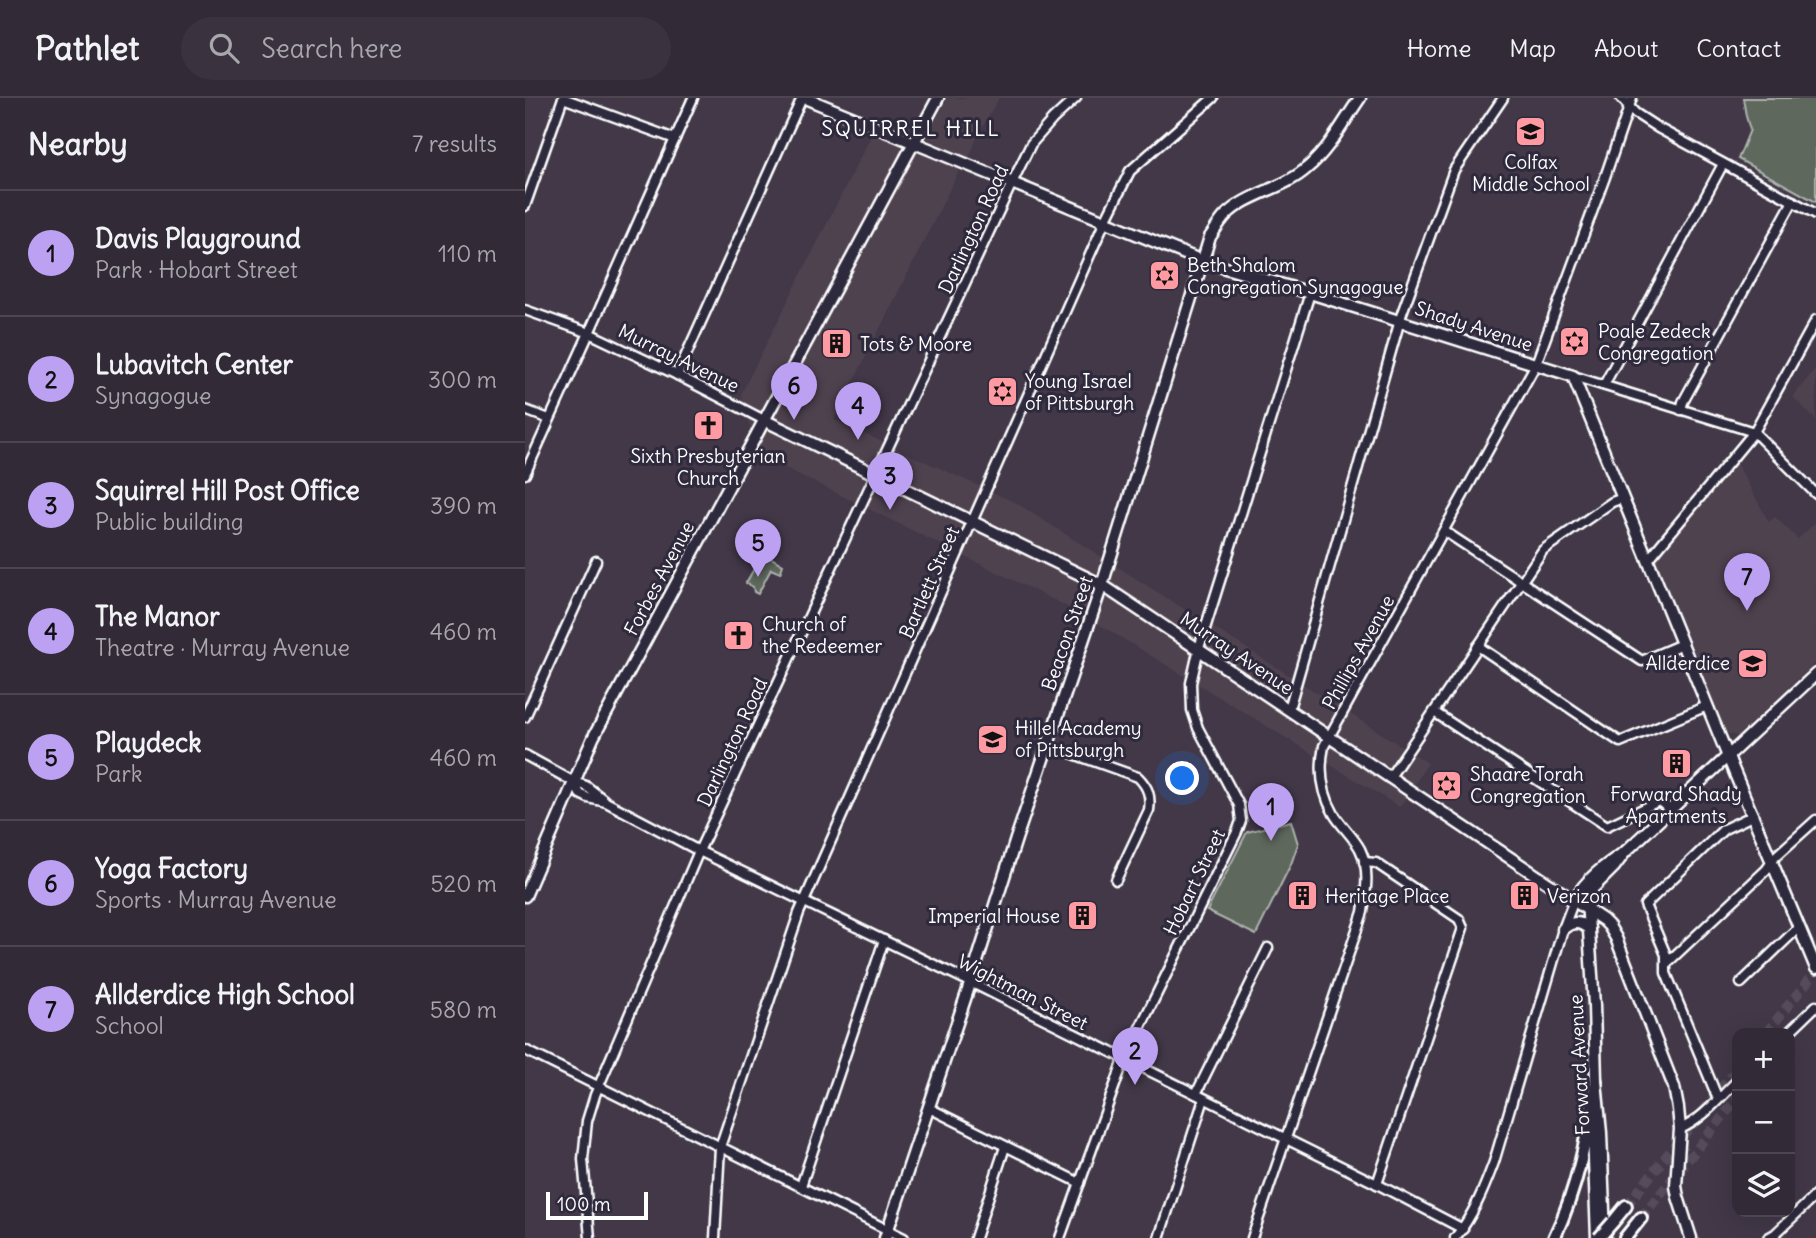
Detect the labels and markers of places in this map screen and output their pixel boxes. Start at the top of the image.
school or university icon: Colfax Middle School [1514,114,1548,148]
place label: Colfax Middle School [1472,150,1590,196]
place label: Beth Shalom Congregation Synagogue [1187,253,1404,299]
synagogue icon: Beth Shalom Congregation Synagogue [1147,259,1181,293]
place label: Poale Zedeck Congregation [1598,319,1714,365]
synagogue icon: Poale Zedeck Congregation [1558,325,1592,359]
building icon: Tots & Moore [820,327,854,361]
place label: Tots & Moore [860,332,972,356]
pin: 6 [771,362,817,420]
place label: Young Israel of Pittsburgh [1025,369,1134,415]
synagogue icon: Young Israel of Pittsburgh [985,375,1019,409]
pin: 4 [835,382,881,440]
church icon: Sixth Presbyterian Church [691,408,725,442]
place label: Sixth Presbyterian Church [630,444,786,490]
pin: 3 [867,452,913,510]
pin: 5 [735,519,781,577]
pin: 7 [1724,553,1770,611]
place label: Church of the Redeemer [762,612,883,658]
church icon: Church of the Redeemer [722,618,756,652]
school or university icon: Allderdice [1736,646,1770,680]
place label: Allderdice [1645,651,1730,675]
place label: Hillel Academy of Pittsburgh [1015,716,1142,762]
school or university icon: Hillel Academy of Pittsburgh [975,722,1009,756]
building icon: Forward Shady Apartments [1659,746,1693,780]
place label: Shaare Torah Congregation [1470,762,1586,808]
synagogue icon: Shaare Torah Congregation [1430,768,1464,802]
place label: Forward Shady Apartments [1610,782,1742,828]
pin: 1 [1248,783,1294,841]
building icon: Heritage Place [1285,879,1319,913]
building icon: Verizon [1507,879,1541,913]
place label: Heritage Place [1325,884,1449,908]
place label: Verizon [1547,884,1611,908]
building icon: Imperial House [1066,899,1100,933]
place label: Imperial House [928,904,1060,928]
pin: 2 [1112,1027,1158,1085]

